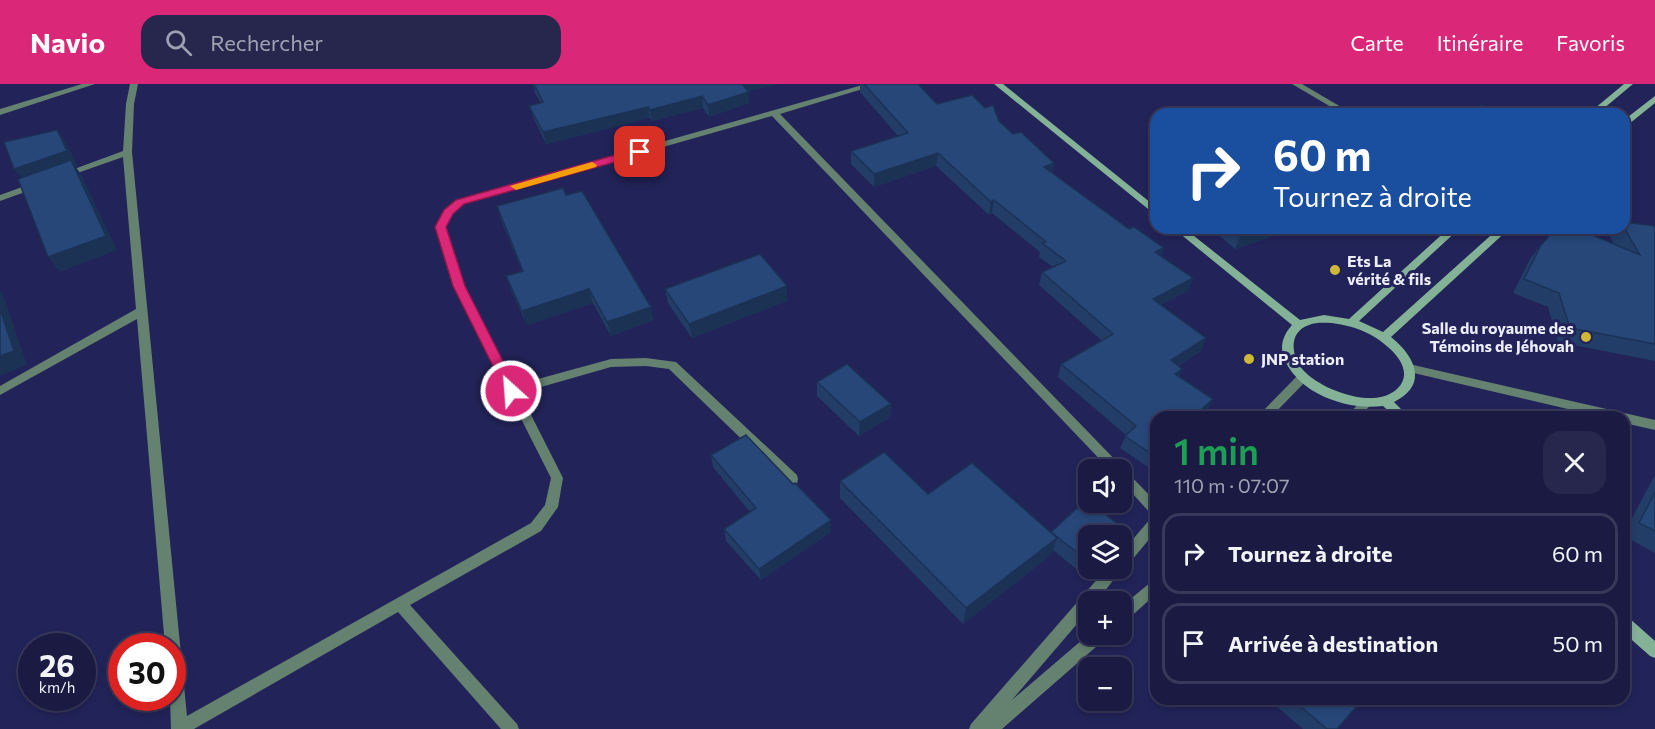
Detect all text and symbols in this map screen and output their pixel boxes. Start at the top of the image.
search box [141,15,561,69]
text: Navio [30,25,105,59]
icon: search [162,26,195,59]
text: Rechercher [210,29,323,56]
text: Carte [1350,30,1404,55]
text: Itinéraire [1437,30,1523,55]
text: Favoris [1556,30,1625,55]
pin [614,126,665,177]
text: 60 m [1273,128,1372,180]
icon: right [1174,132,1252,210]
icon: arrive [623,135,656,168]
text: Tournez à droite [1273,180,1472,213]
place label: Ets La vérité & fils [1347,251,1431,288]
marker: Ets La vérité & fils [1328,263,1342,277]
place label: Salle du royaume des Témoins de Jéhovah [1422,318,1574,355]
marker: Salle du royaume des Témoins de Jéhovah [1579,330,1593,344]
place label: JNP station [1261,349,1344,368]
marker: JNP station [1242,352,1256,366]
position arrow [479,359,543,423]
text: 1 min [1174,428,1259,472]
button: close [1543,431,1606,494]
map controls [1078,459,1132,711]
button: sound [1078,459,1132,513]
text: 110 m · 07:07 [1174,473,1290,497]
button: layers [1078,525,1132,579]
icon: right [1177,537,1210,570]
text: Tournez à droite [1228,540,1393,567]
text: 60 m [1552,540,1603,567]
button: + [1078,591,1132,645]
icon: arrive [1177,627,1210,660]
text: Arrivée à destination [1228,630,1438,657]
text: 50 m [1553,630,1603,657]
speed limit sign: 30 [108,633,186,711]
text: 26 [39,646,75,683]
button: − [1078,657,1132,711]
text: km/h [39,678,75,696]

